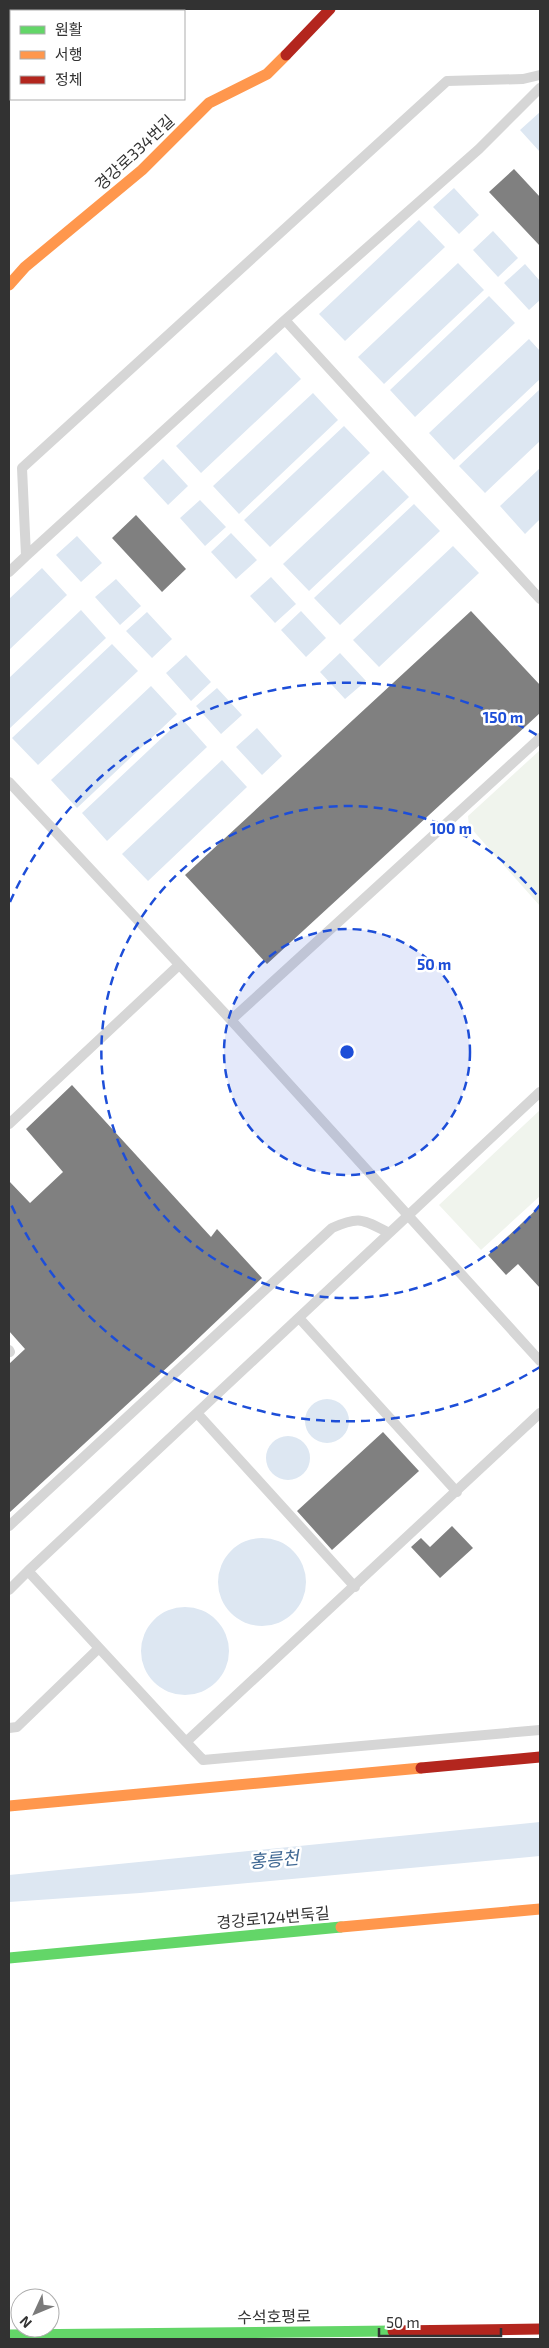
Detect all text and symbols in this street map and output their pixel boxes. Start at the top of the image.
legend [10,10,185,100]
text: 원활 [55,20,83,38]
text: 서행 [55,45,83,63]
text: 정체 [55,70,83,88]
street label: 경강로334번길 [91,111,177,193]
text: 150 m [483,708,523,726]
text: 100 m [430,819,472,837]
text: 50 m [417,955,451,973]
centre of rings [338,1043,356,1061]
water label: 홍릉천 [248,1846,302,1872]
street label: 경강로124번둑길 [216,1903,330,1931]
north arrow [10,2288,60,2338]
street label: 수석호평로 [237,2306,311,2326]
scale bar [379,2306,502,2338]
text: N [16,2313,35,2332]
text: 50 m [386,2313,420,2331]

